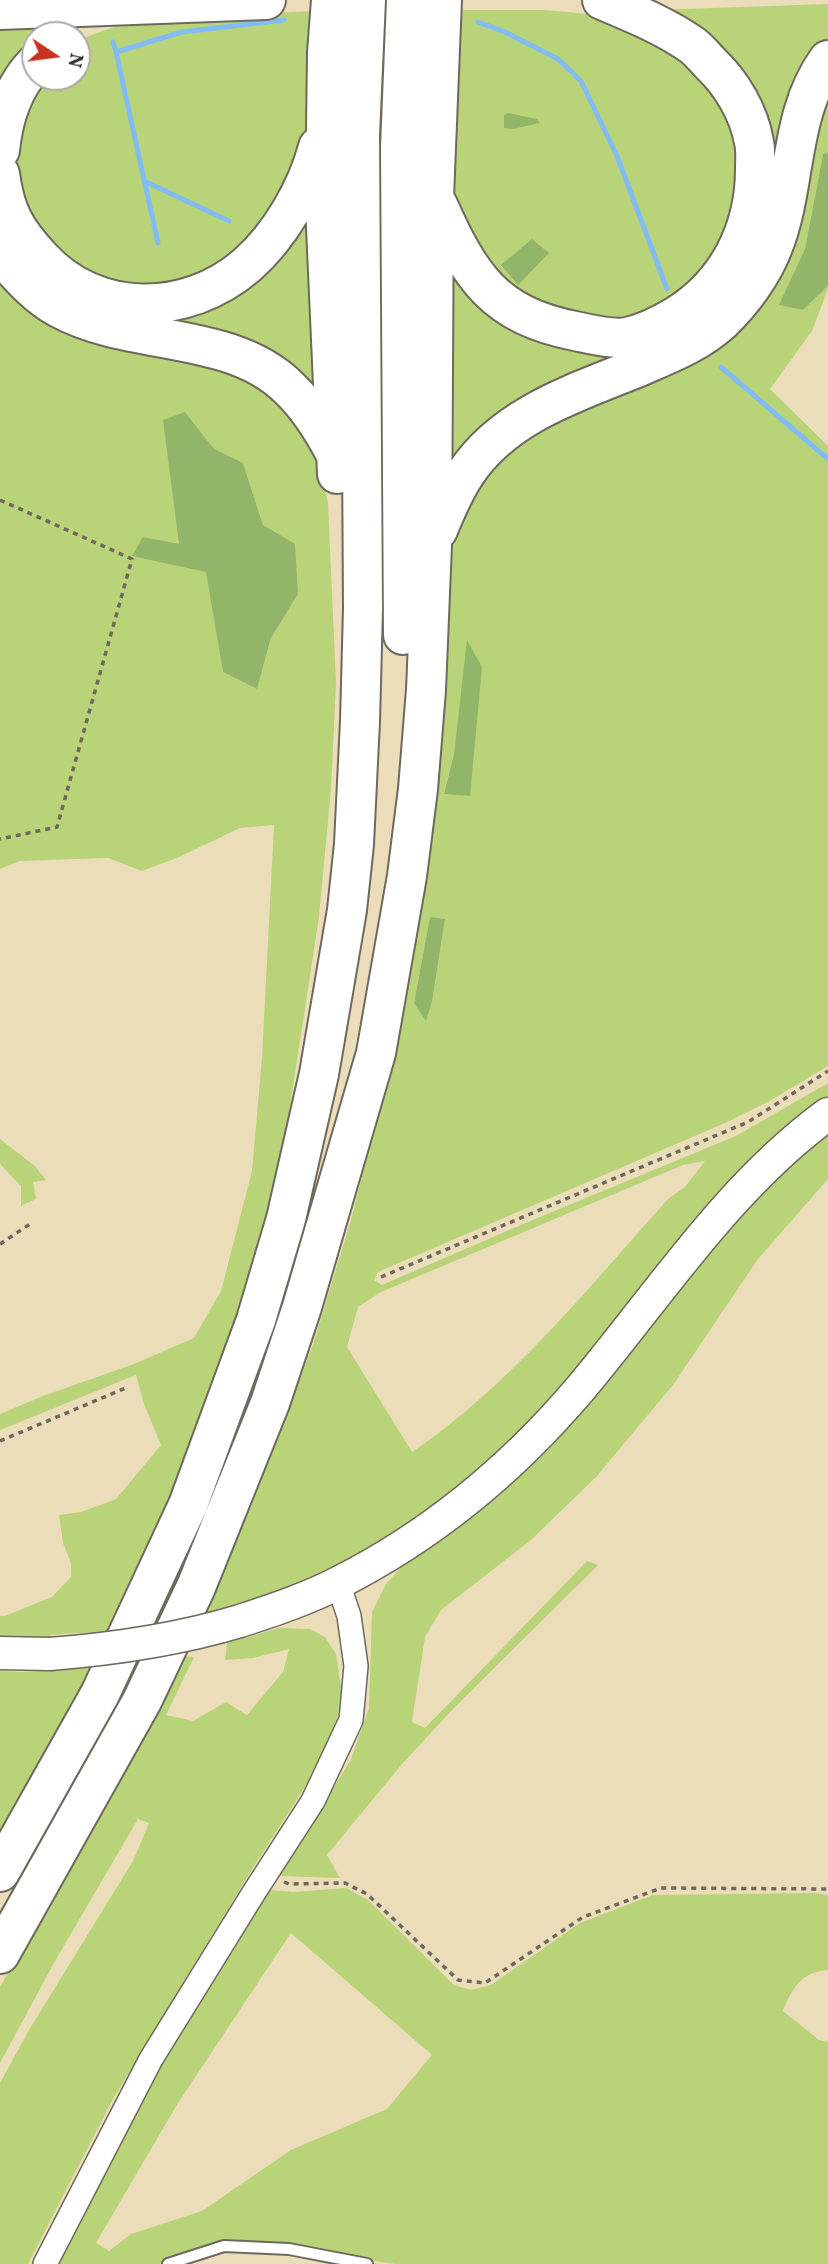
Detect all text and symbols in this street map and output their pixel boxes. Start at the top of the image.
north arrow [21,21,91,91]
text: N [60,51,89,70]

